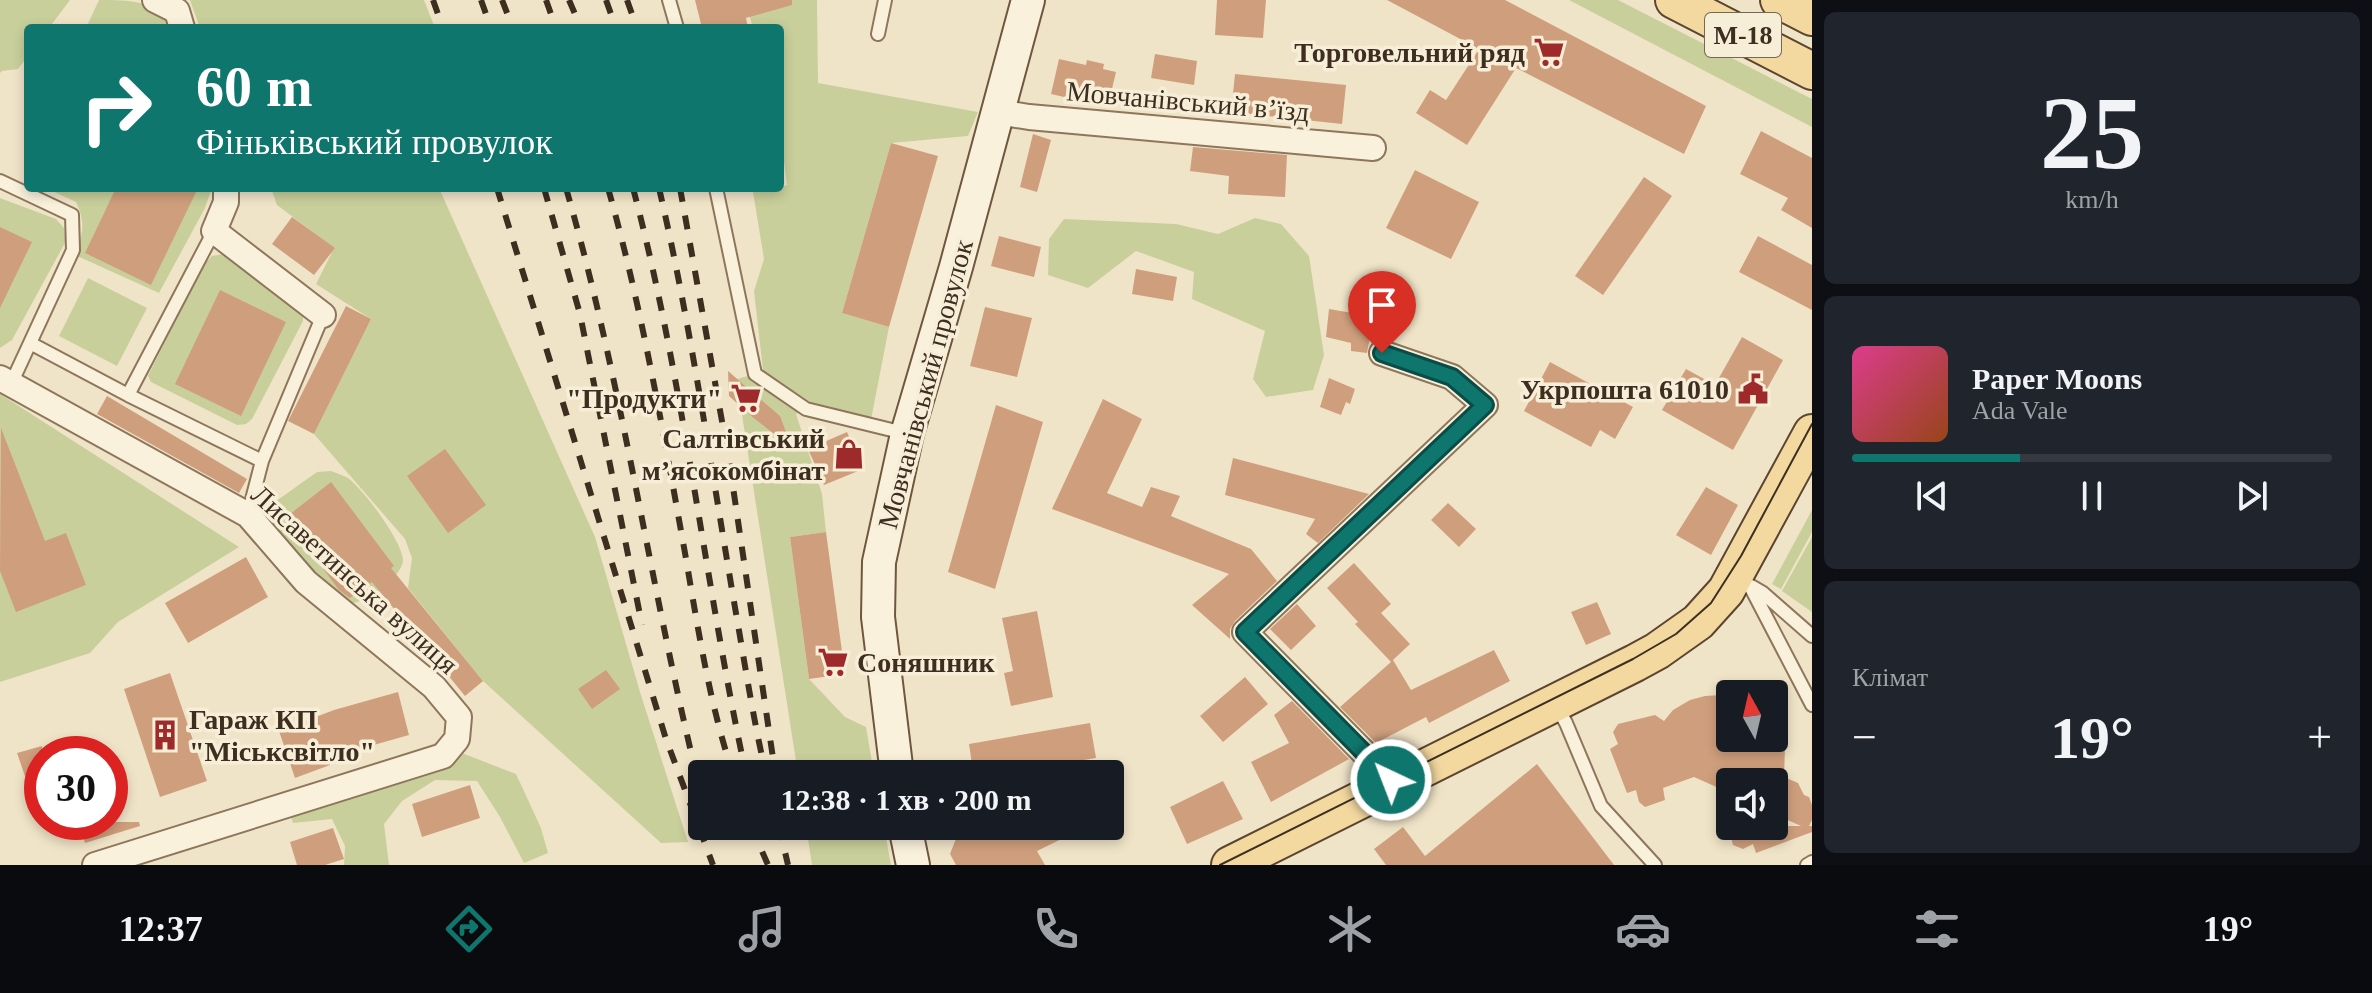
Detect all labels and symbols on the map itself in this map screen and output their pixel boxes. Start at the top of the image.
road number: М-18 [1705,13,1781,57]
supermarket icon: Торговельний ряд [1532,35,1566,69]
place label: Торговельний ряд [1294,37,1525,68]
street label: Мовчанівський в’їзд [1065,75,1311,128]
street label: Мовчанівський провулок [872,236,979,532]
pin [1348,271,1416,353]
public building icon: Укрпошта 61010 [1736,372,1770,406]
place label: Укрпошта 61010 [1520,374,1729,405]
supermarket icon: "Продукти" [729,381,763,415]
place label: "Продукти" [566,383,722,414]
place label: Салтівський мʼясокомбінат [642,423,825,486]
shop icon: Салтівський мʼясокомбінат [832,437,866,471]
street label: Лисаветинська вулиця [245,479,464,680]
supermarket icon: Соняшник [816,645,850,679]
place label: Соняшник [857,647,995,678]
north arrow [1716,680,1788,752]
place label: Гараж КП "Міськсвітло" [189,704,375,767]
building icon: Гараж КП "Міськсвітло" [148,718,182,752]
speed limit sign: 30 [24,736,128,840]
position arrow [1349,738,1433,822]

